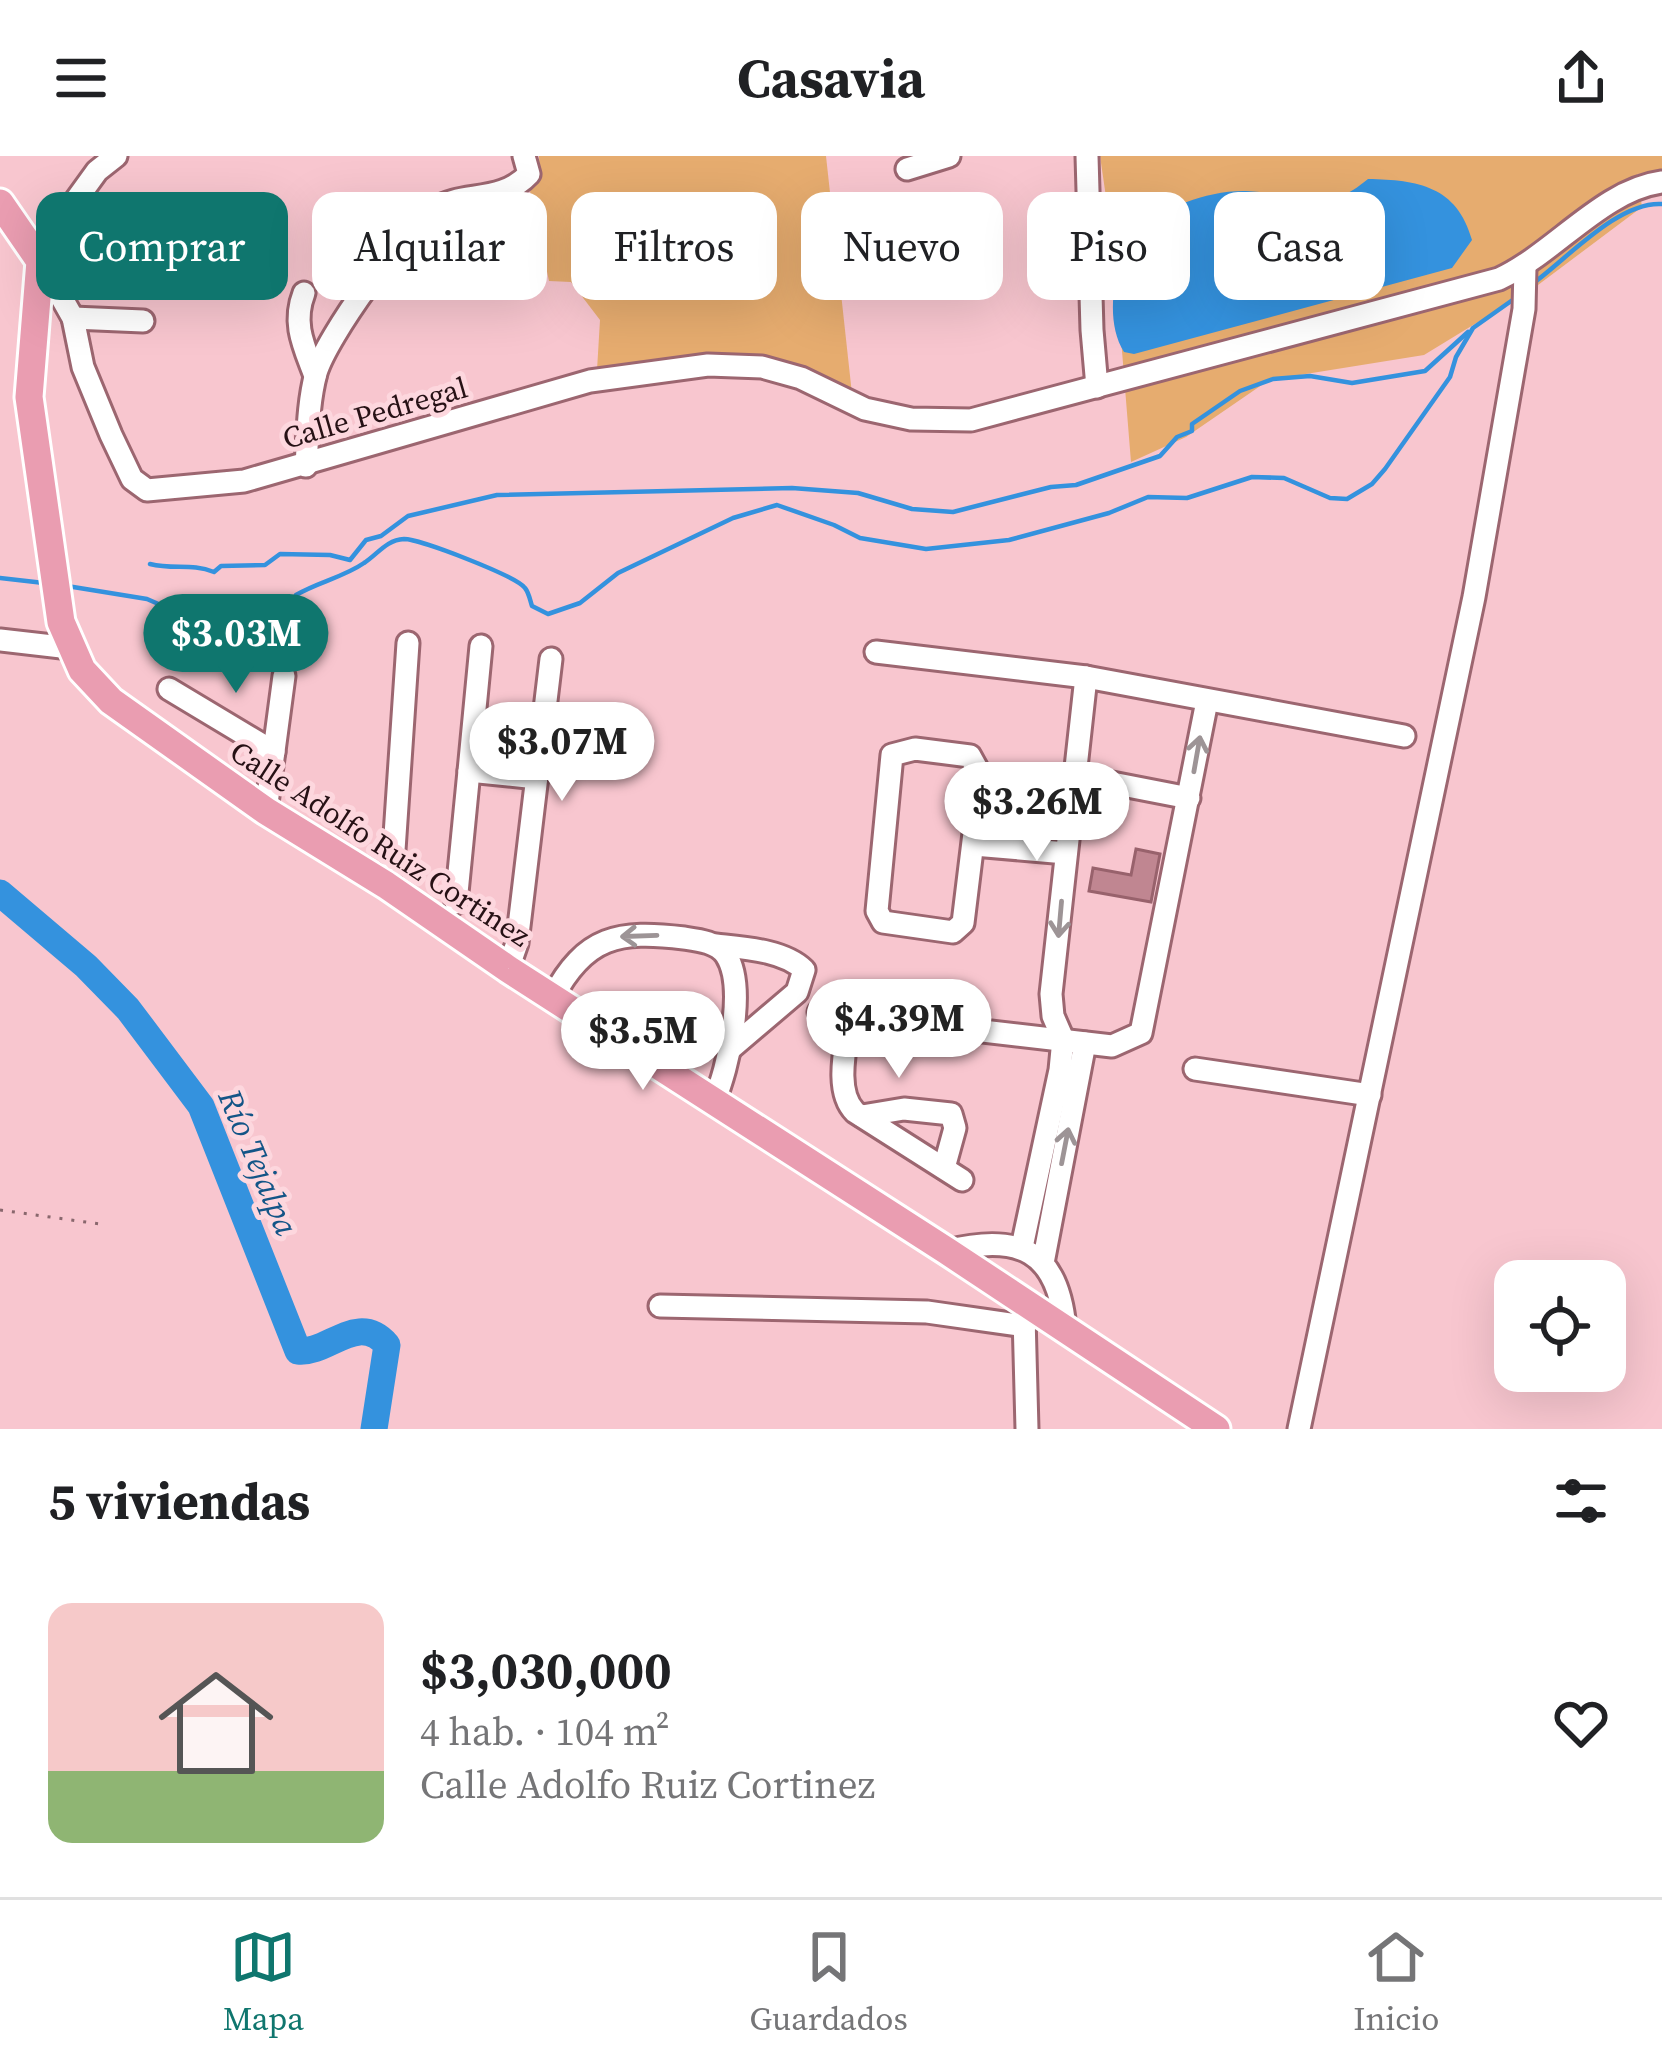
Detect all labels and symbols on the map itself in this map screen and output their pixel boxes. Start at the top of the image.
street label: Calle Pedregal [278,367,472,458]
pin: $3.03M [138,594,334,696]
pin: $3.07M [464,702,660,804]
street label: Calle Adolfo Ruiz Cortinez [222,731,538,956]
one-way arrow [1187,735,1210,774]
pin: $3.26M [939,762,1135,864]
one-way arrow [1048,899,1071,938]
one-way arrow [620,925,659,948]
pin: $4.39M [801,979,997,1081]
pin: $3.5M [559,991,727,1093]
water label: Río Tejalpa [207,1081,309,1242]
one-way arrow [1055,1127,1078,1166]

